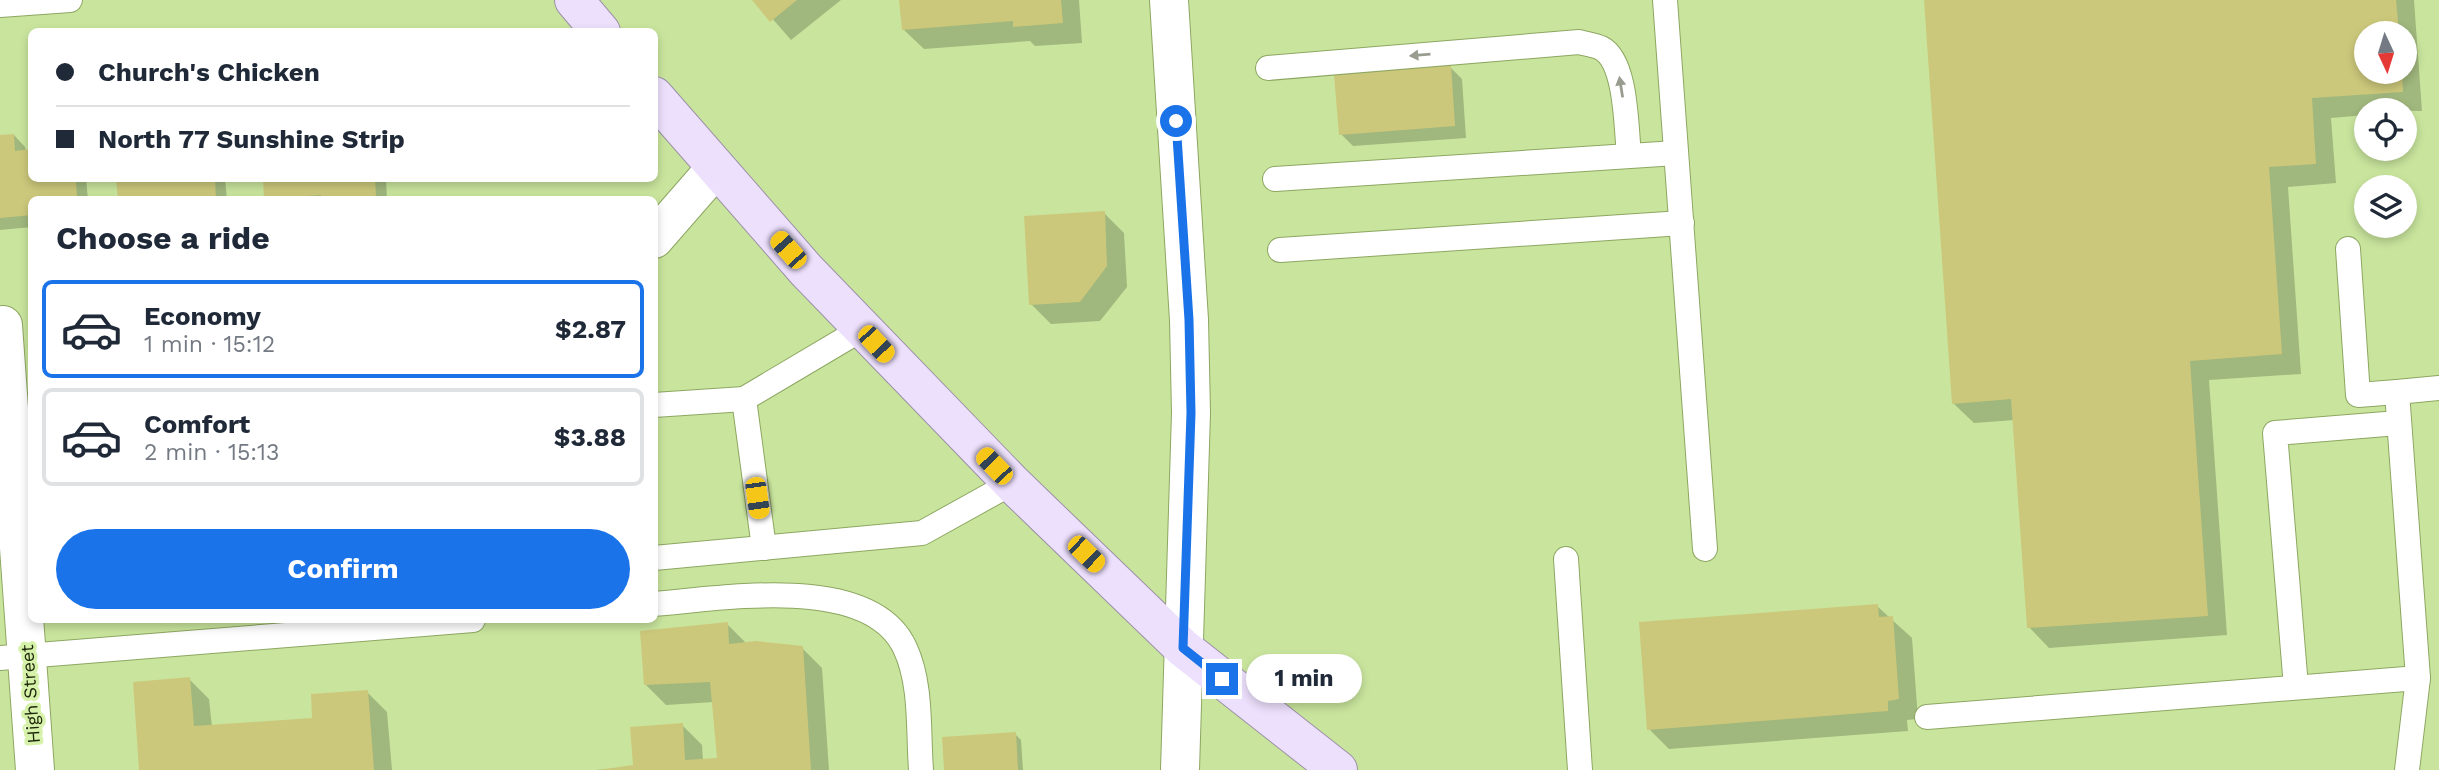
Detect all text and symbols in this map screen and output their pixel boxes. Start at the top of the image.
north arrow [2354,21,2417,84]
map controls [2354,21,2417,238]
one-way arrow [1409,50,1431,61]
text: Church's Chicken [98,57,320,87]
one-way arrow [1615,76,1626,98]
button: locate [2354,98,2417,161]
route start [1160,105,1192,137]
text: North 77 Sunshine Strip [98,124,405,154]
button: layers [2354,175,2417,238]
text: Choose a ride [56,219,270,257]
car [767,227,810,273]
icon: car [60,298,123,361]
text: Economy [144,301,261,331]
text: $2.87 [555,314,626,344]
car [854,321,899,367]
text: 1 min · 15:12 [144,331,275,358]
icon: car [60,406,123,469]
text: Comfort [144,409,250,439]
text: $3.88 [554,422,626,452]
text: 2 min · 15:13 [144,439,280,466]
car [972,444,1017,488]
car [744,476,771,520]
button: Confirm [56,529,630,609]
car [1064,532,1109,576]
street label: High Street [16,643,44,744]
callout: 1 min [1246,654,1362,704]
route end [1206,663,1238,695]
text: 1 min [1274,665,1334,692]

